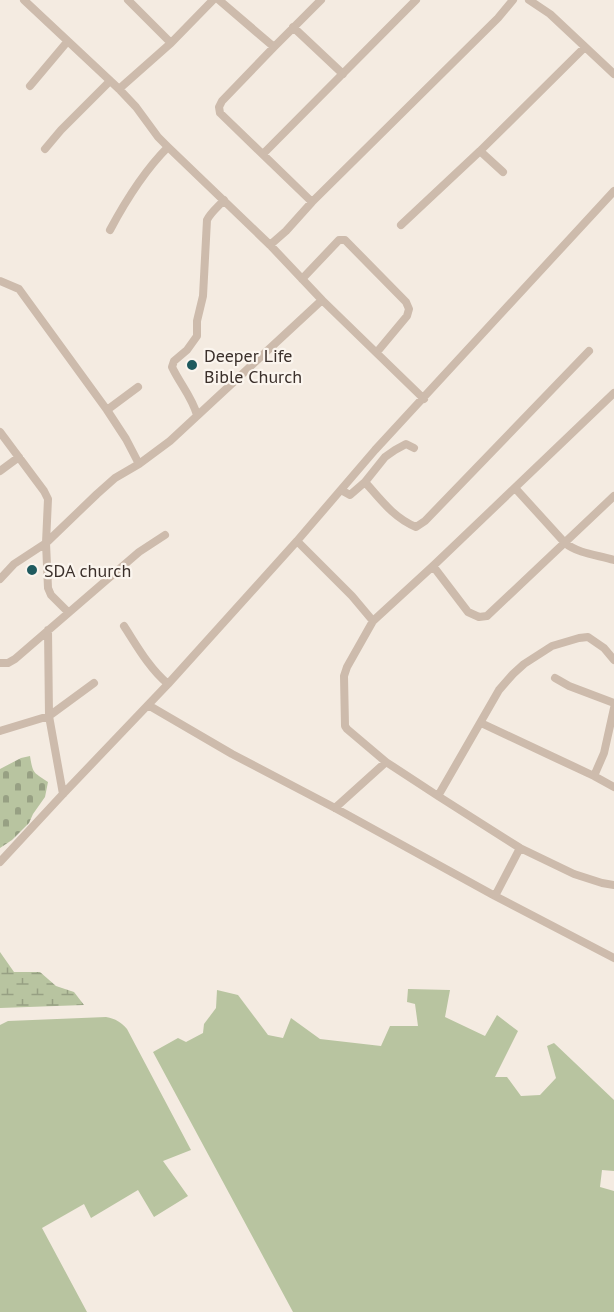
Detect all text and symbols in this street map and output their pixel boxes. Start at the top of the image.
place label: Deeper Life Bible Church [204,344,302,388]
marker: Deeper Life Bible Church [185,358,199,372]
place label: SDA church [44,559,131,582]
marker: SDA church [25,563,39,577]

